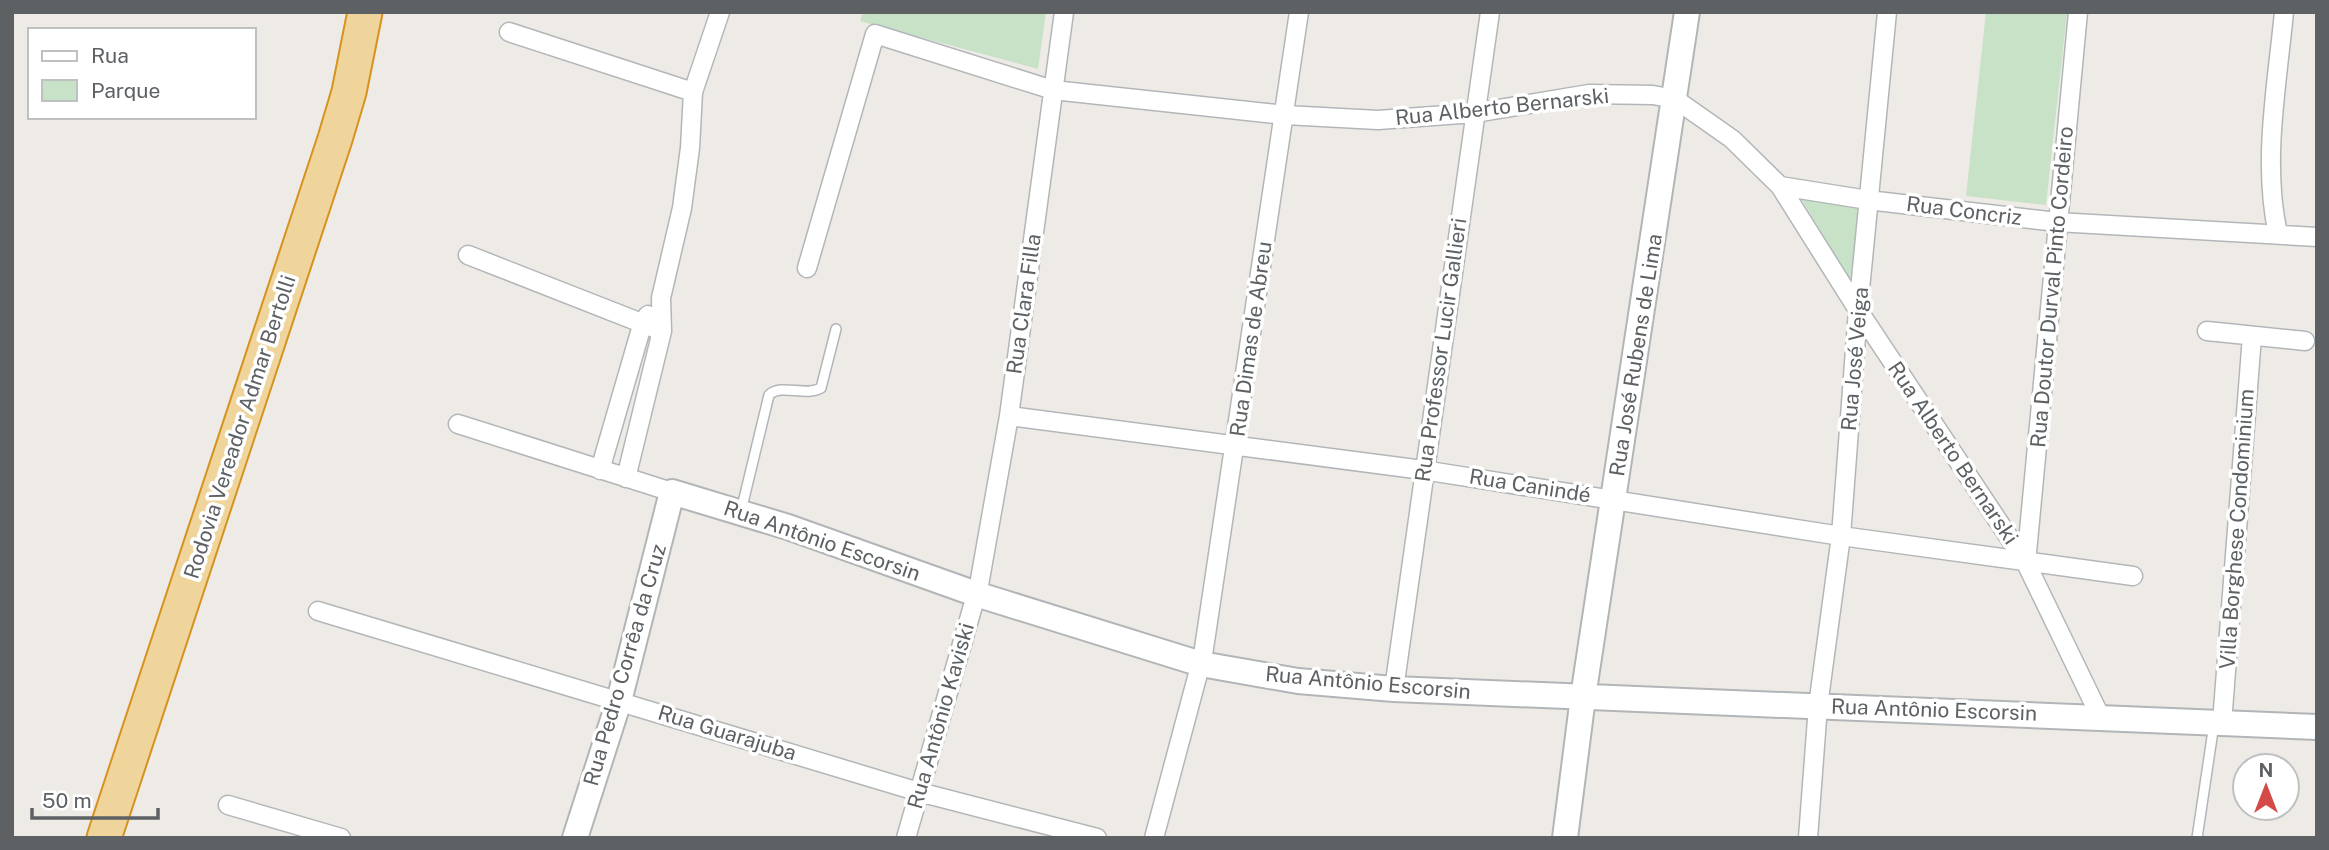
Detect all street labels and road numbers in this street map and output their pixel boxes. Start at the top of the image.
street label: Rua Alberto Bernarski [1394,83,1610,130]
street label: Rua Doutor Durval Pinto Cordeiro [2025,125,2078,449]
street label: Rua Concriz [1905,191,2023,230]
street label: Rua Professor Lucir Gallieri [1410,216,1471,484]
street label: Rua Clara Filla [1001,232,1046,376]
street label: Rua José Rubens de Lima [1604,232,1667,478]
street label: Rua Dimas de Abreu [1224,240,1277,438]
street label: Rodovia Vereador Admar Bertolli [179,272,301,582]
street label: Rua José Veiga [1836,286,1873,432]
street label: Rua Alberto Bernarski [1883,357,2024,549]
street label: Villa Borghese Condominium [2214,388,2259,670]
street label: Rua Canindé [1467,464,1593,507]
street label: Rua Antônio Escorsin [721,495,924,586]
street label: Rua Pedro Corrêa da Cruz [578,541,671,789]
street label: Rua Antônio Kaviski [902,620,979,812]
street label: Rua Antônio Escorsin [1264,661,1472,704]
street label: Rua Antônio Escorsin [1830,693,2038,726]
street label: Rua Guarajuba [655,700,799,765]

